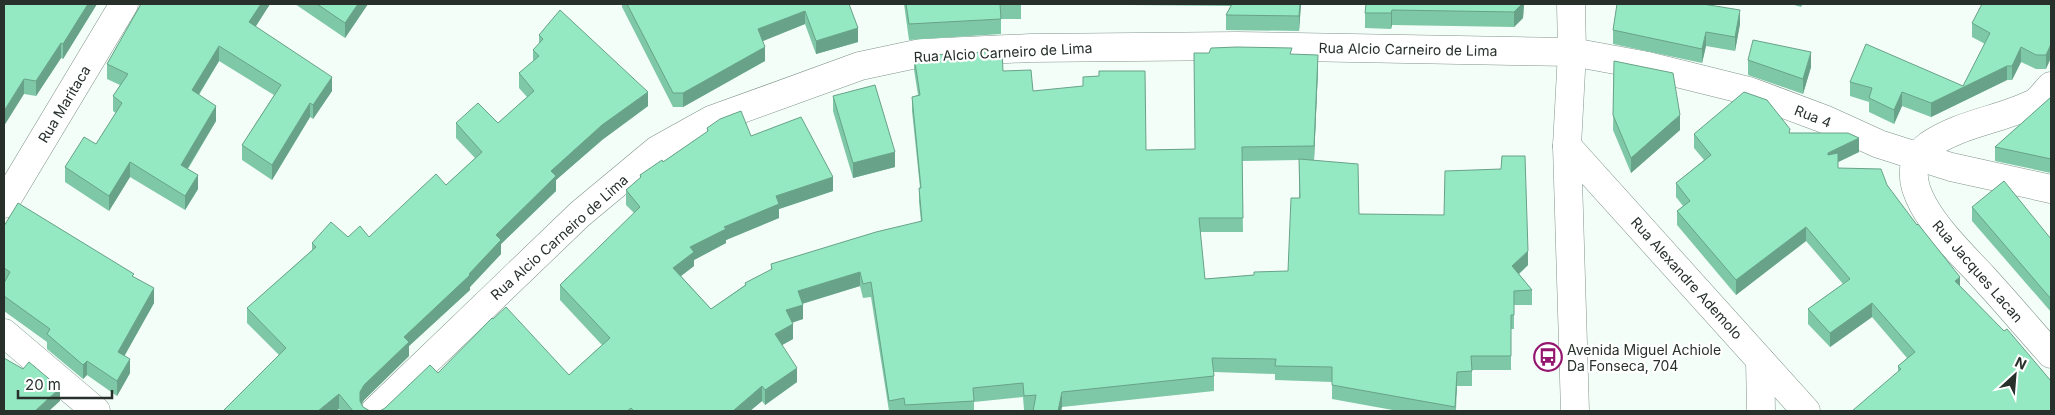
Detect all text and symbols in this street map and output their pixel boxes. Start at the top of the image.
street label: Rua Alcio Carneiro de Lima [913,39,1093,65]
street label: Rua Alcio Carneiro de Lima [1318,39,1498,59]
street label: Rua Maritaca [34,62,94,146]
street label: Rua 4 [1792,101,1834,131]
street label: Rua Alcio Carneiro de Lima [487,171,631,303]
street label: Rua Alexandre Ademolo [1628,213,1746,343]
street label: Rua Jacques Lacan [1929,217,2027,325]
place label: Avenida Miguel Achiole Da Fonseca, 704 [1567,341,1721,374]
bus stop icon: Avenida Miguel Achiole Da Fonseca, 704 [1533,342,1563,372]
north arrow [1990,350,2040,400]
text: N [2012,353,2029,373]
scale bar [18,368,111,400]
text: 20 m [25,375,61,394]

